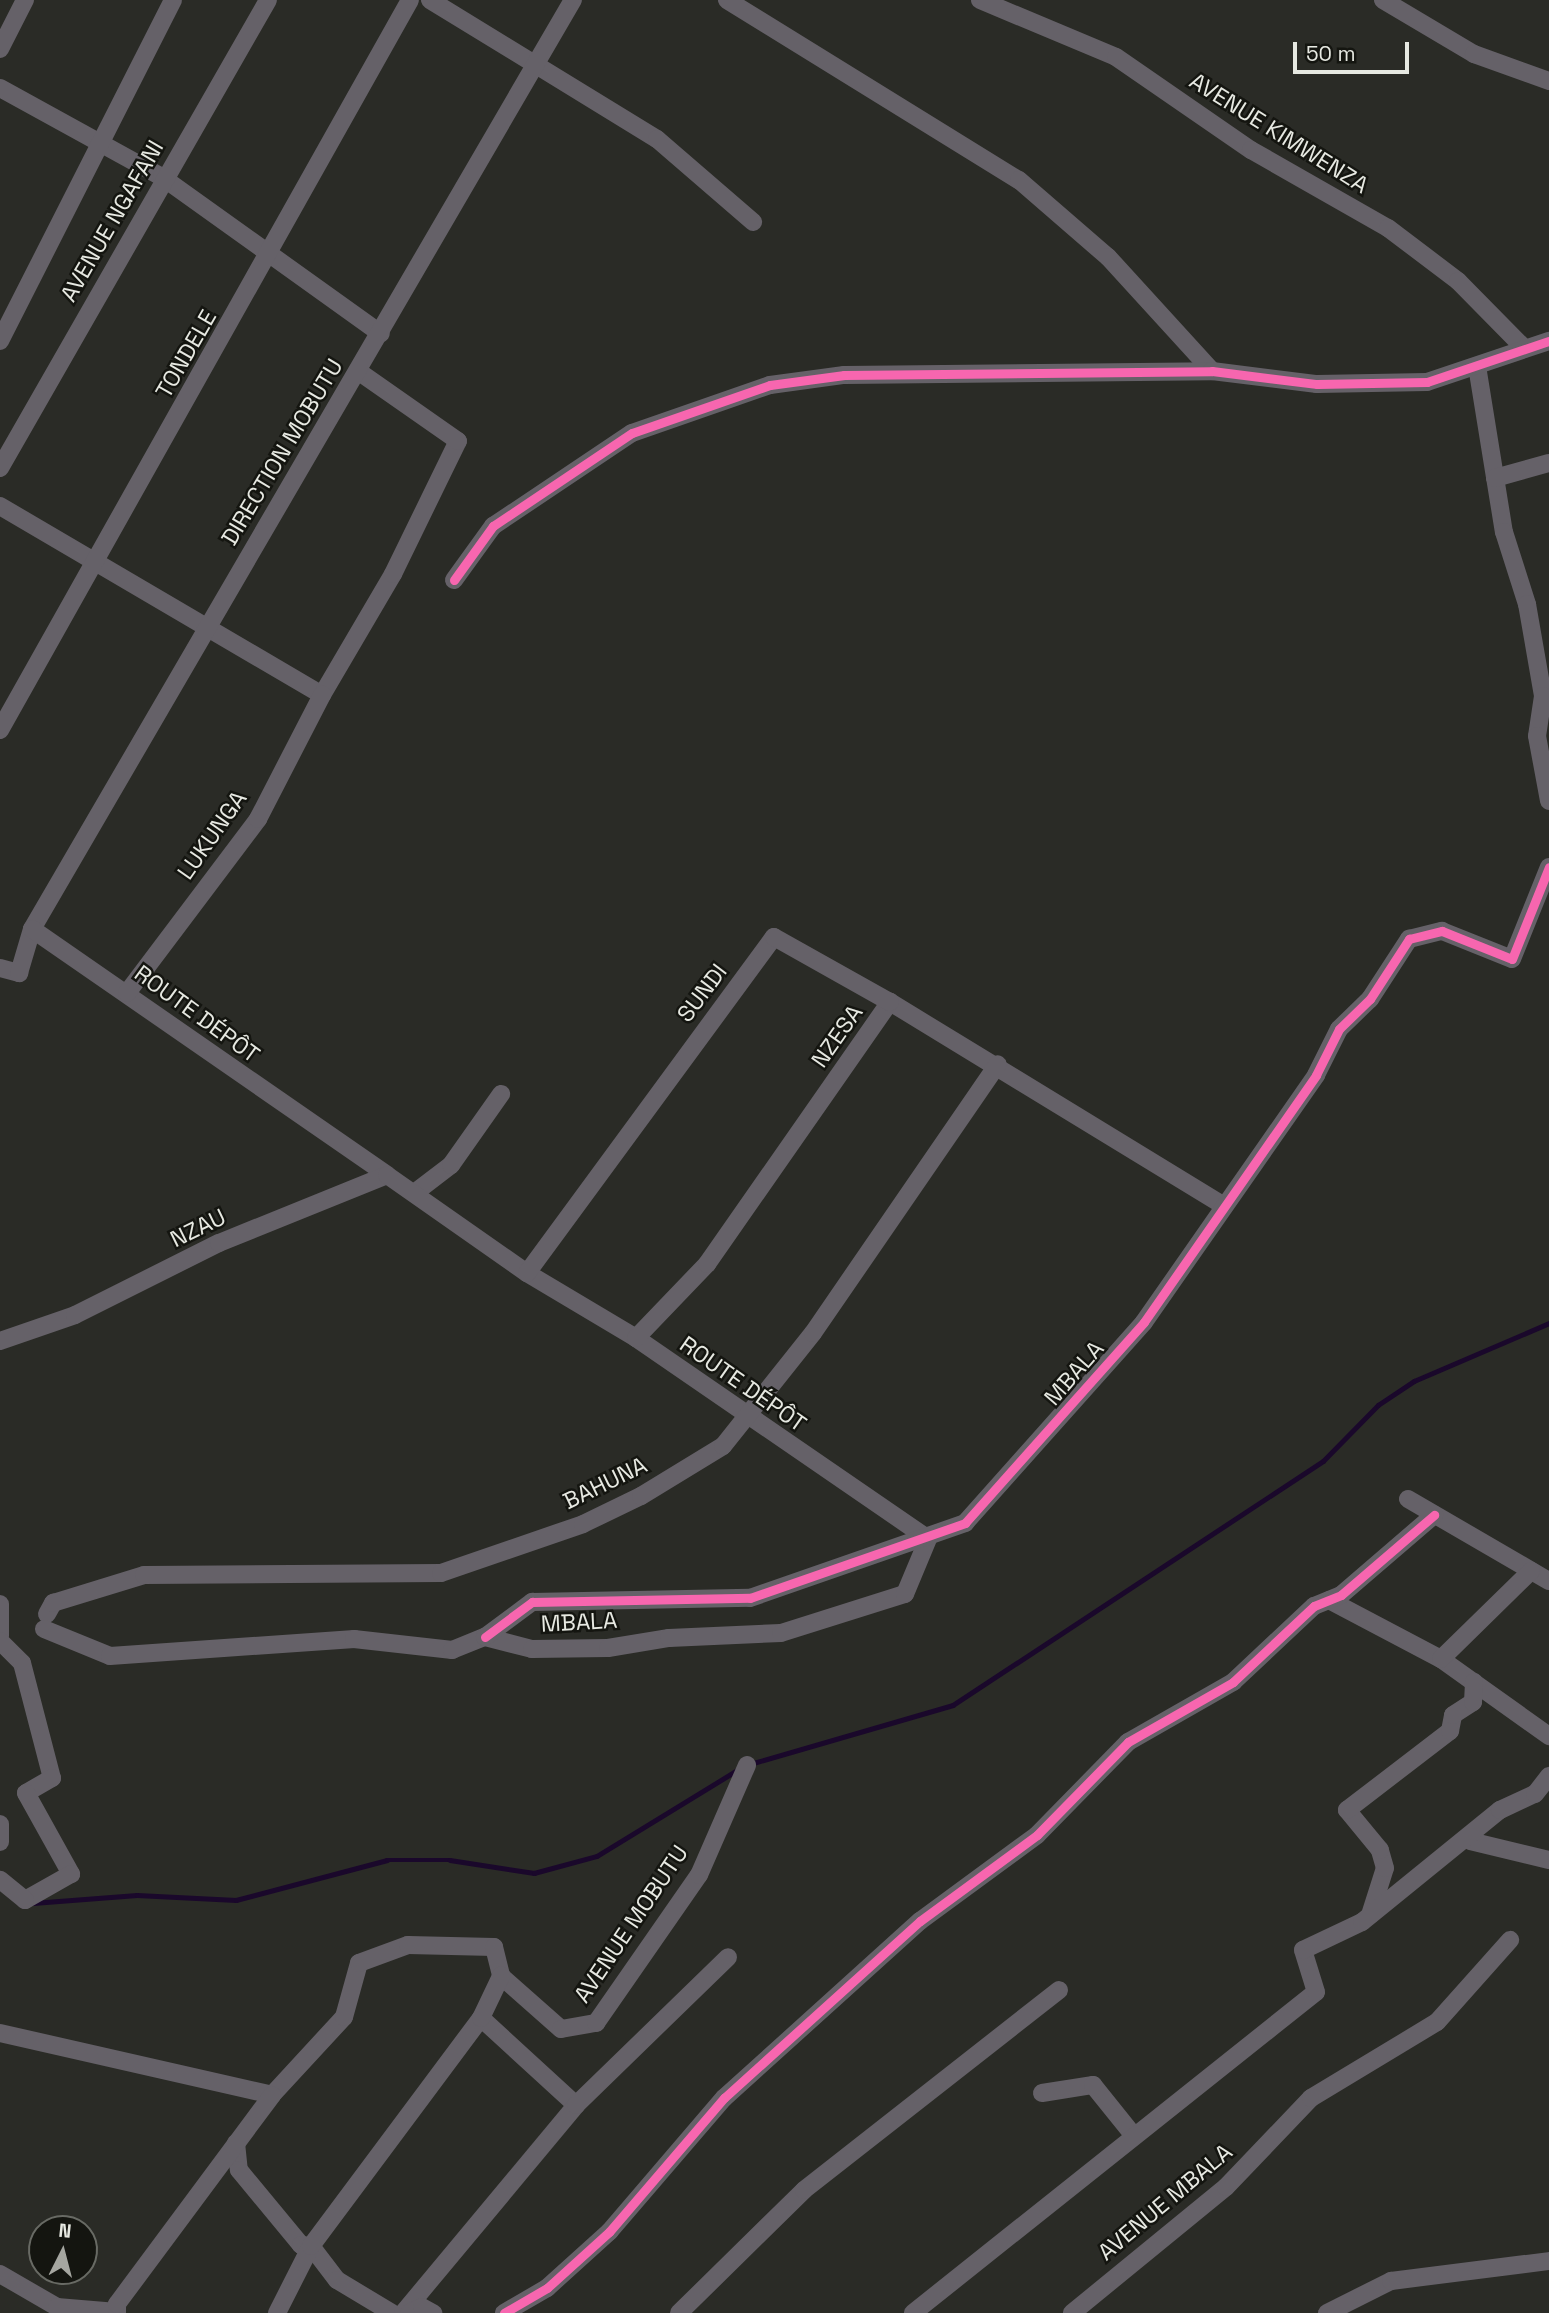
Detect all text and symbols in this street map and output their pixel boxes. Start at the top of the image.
scale bar [1297,28,1412,72]
text: 50 m [1306,40,1356,67]
street label: AVENUE KIMWENZA [1185,67,1373,199]
street label: AVENUE NGAFANI [55,135,169,307]
street label: TONDELE [150,305,222,403]
street label: DIRECTION MOBUTU [215,354,349,550]
street label: LUKUNGA [171,785,253,885]
street label: ROUTE DÉPÔT [129,959,265,1069]
street label: SUNDI [671,959,733,1027]
street label: NZESA [806,999,868,1073]
street label: NZAU [166,1203,230,1253]
street label: ROUTE DÉPÔT [675,1330,811,1438]
street label: MBALA [1038,1335,1110,1411]
street label: BAHUNA [559,1451,651,1515]
street label: MBALA [540,1606,618,1638]
street label: AVENUE MOBUTU [568,1840,694,2008]
street label: AVENUE MBALA [1092,2138,1238,2266]
north arrow [28,2215,98,2285]
text: N [57,2218,73,2244]

